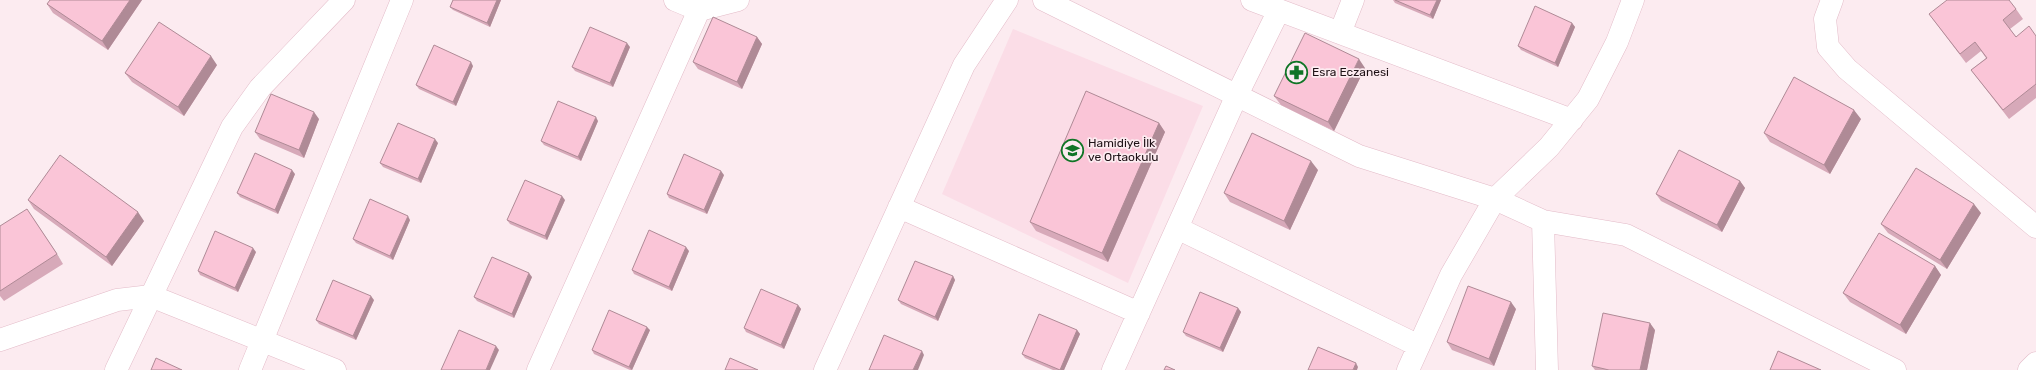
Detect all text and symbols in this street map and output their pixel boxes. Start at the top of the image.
pharmacy icon: Esra Eczanesi [1283,59,1309,85]
place label: Esra Eczanesi [1312,65,1389,79]
place label: Hamidiye İlk ve Ortaokulu [1088,136,1159,164]
school or university icon: Hamidiye İlk ve Ortaokulu [1060,137,1086,163]

